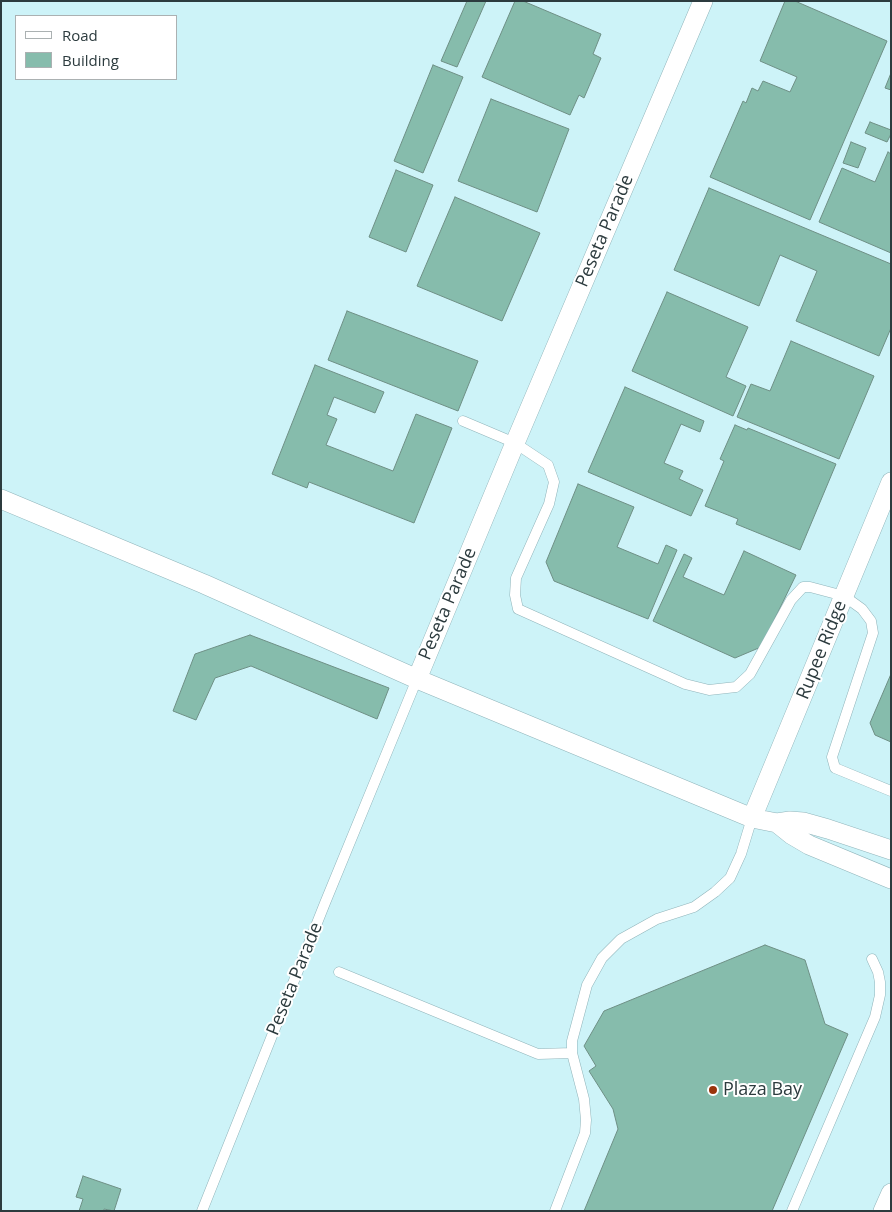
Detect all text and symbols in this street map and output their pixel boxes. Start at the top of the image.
legend [15,15,178,80]
text: Road [62,25,98,45]
text: Building [62,50,119,70]
street label: Peseta Parade [572,172,638,290]
street label: Peseta Parade [415,545,481,663]
street label: Rupee Ridge [792,597,852,703]
street label: Peseta Parade [263,919,327,1039]
place label: Plaza Bay [723,1079,802,1101]
marker: Plaza Bay [707,1084,719,1096]

